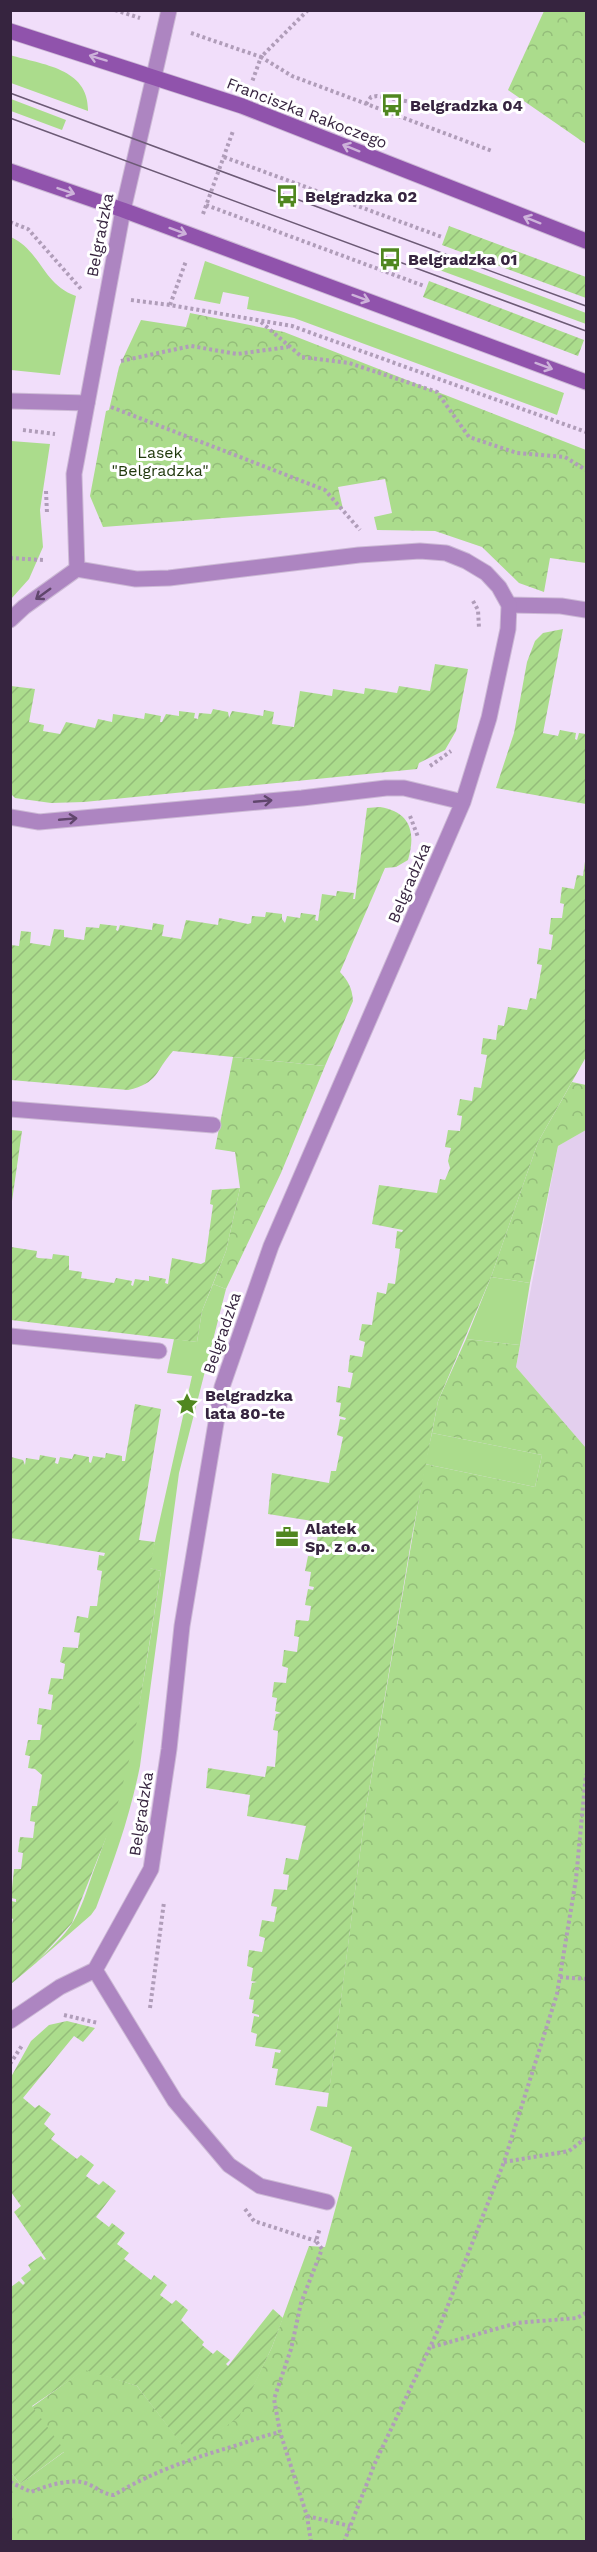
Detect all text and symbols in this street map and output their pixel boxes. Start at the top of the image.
one-way arrow [89,52,108,63]
street label: Franciszka Rakoczego [224,74,390,152]
bus stop icon: Belgradzka 04 [379,92,405,118]
place label: Belgradzka 04 [410,96,523,115]
one-way arrow [342,142,360,153]
bus stop icon: Belgradzka 02 [274,183,300,209]
one-way arrow [56,186,75,197]
place label: Belgradzka 02 [305,187,417,206]
street label: Belgradzka [83,191,117,279]
one-way arrow [523,214,542,225]
one-way arrow [168,226,187,237]
bus stop icon: Belgradzka 01 [377,246,403,272]
place label: Belgradzka 01 [408,250,517,269]
one-way arrow [351,293,370,304]
one-way arrow [534,361,553,372]
park label: Lasek "Belgradzka" [111,443,209,480]
one-way arrow [35,587,51,600]
one-way arrow [252,796,272,807]
one-way arrow [58,813,78,824]
street label: Belgradzka [384,840,434,926]
street label: Belgradzka [199,1290,245,1376]
place label: Belgradzka lata 80-te [205,1386,294,1423]
place icon: Belgradzka lata 80-te [174,1391,200,1417]
place label: Alatek Sp. z o.o. [305,1519,375,1556]
office icon: Alatek Sp. z o.o. [274,1524,300,1550]
street label: Belgradzka [125,1771,157,1857]

